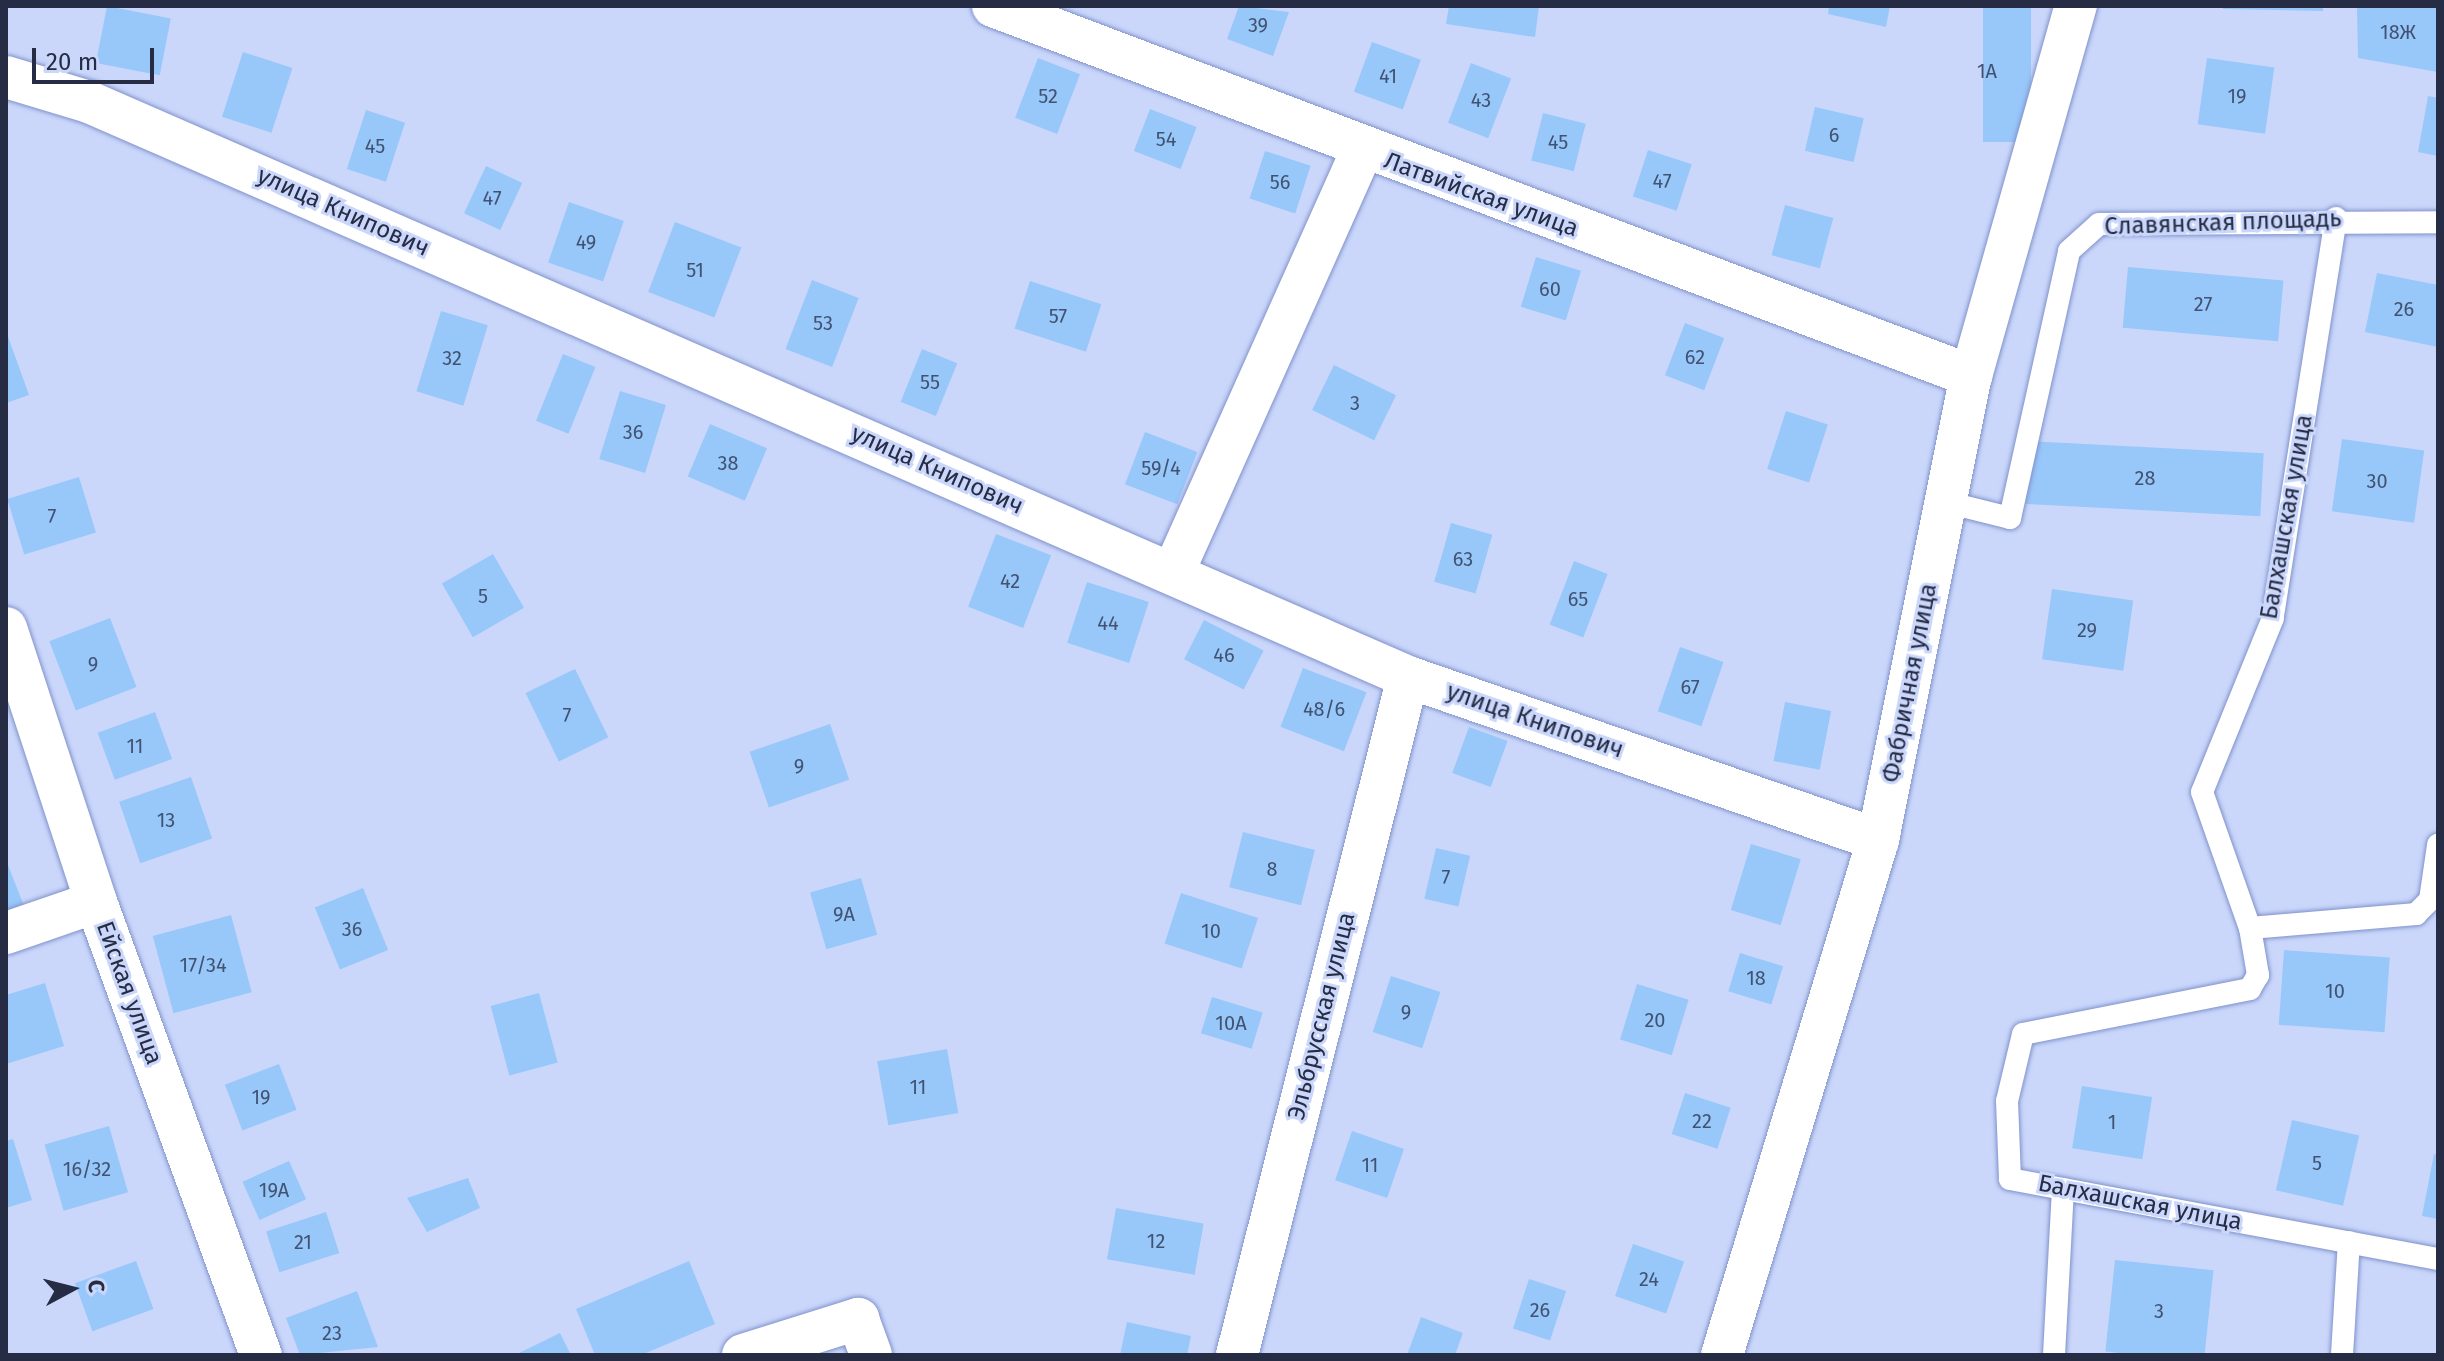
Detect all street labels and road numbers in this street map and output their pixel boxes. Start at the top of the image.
street label: Латвийская улица [1380,146,1582,244]
street label: улица Книпович [252,161,434,263]
street label: Славянская площадь [2104,204,2342,242]
street label: Балхашская улица [2255,412,2319,622]
street label: улица Книпович [846,419,1028,521]
street label: Фабричная улица [1877,581,1943,785]
street label: улица Книпович [1443,677,1627,765]
street label: Эльбрусская улица [1282,909,1362,1123]
street label: Ейская улица [90,918,168,1068]
street label: Балхашская улица [2036,1169,2244,1237]

